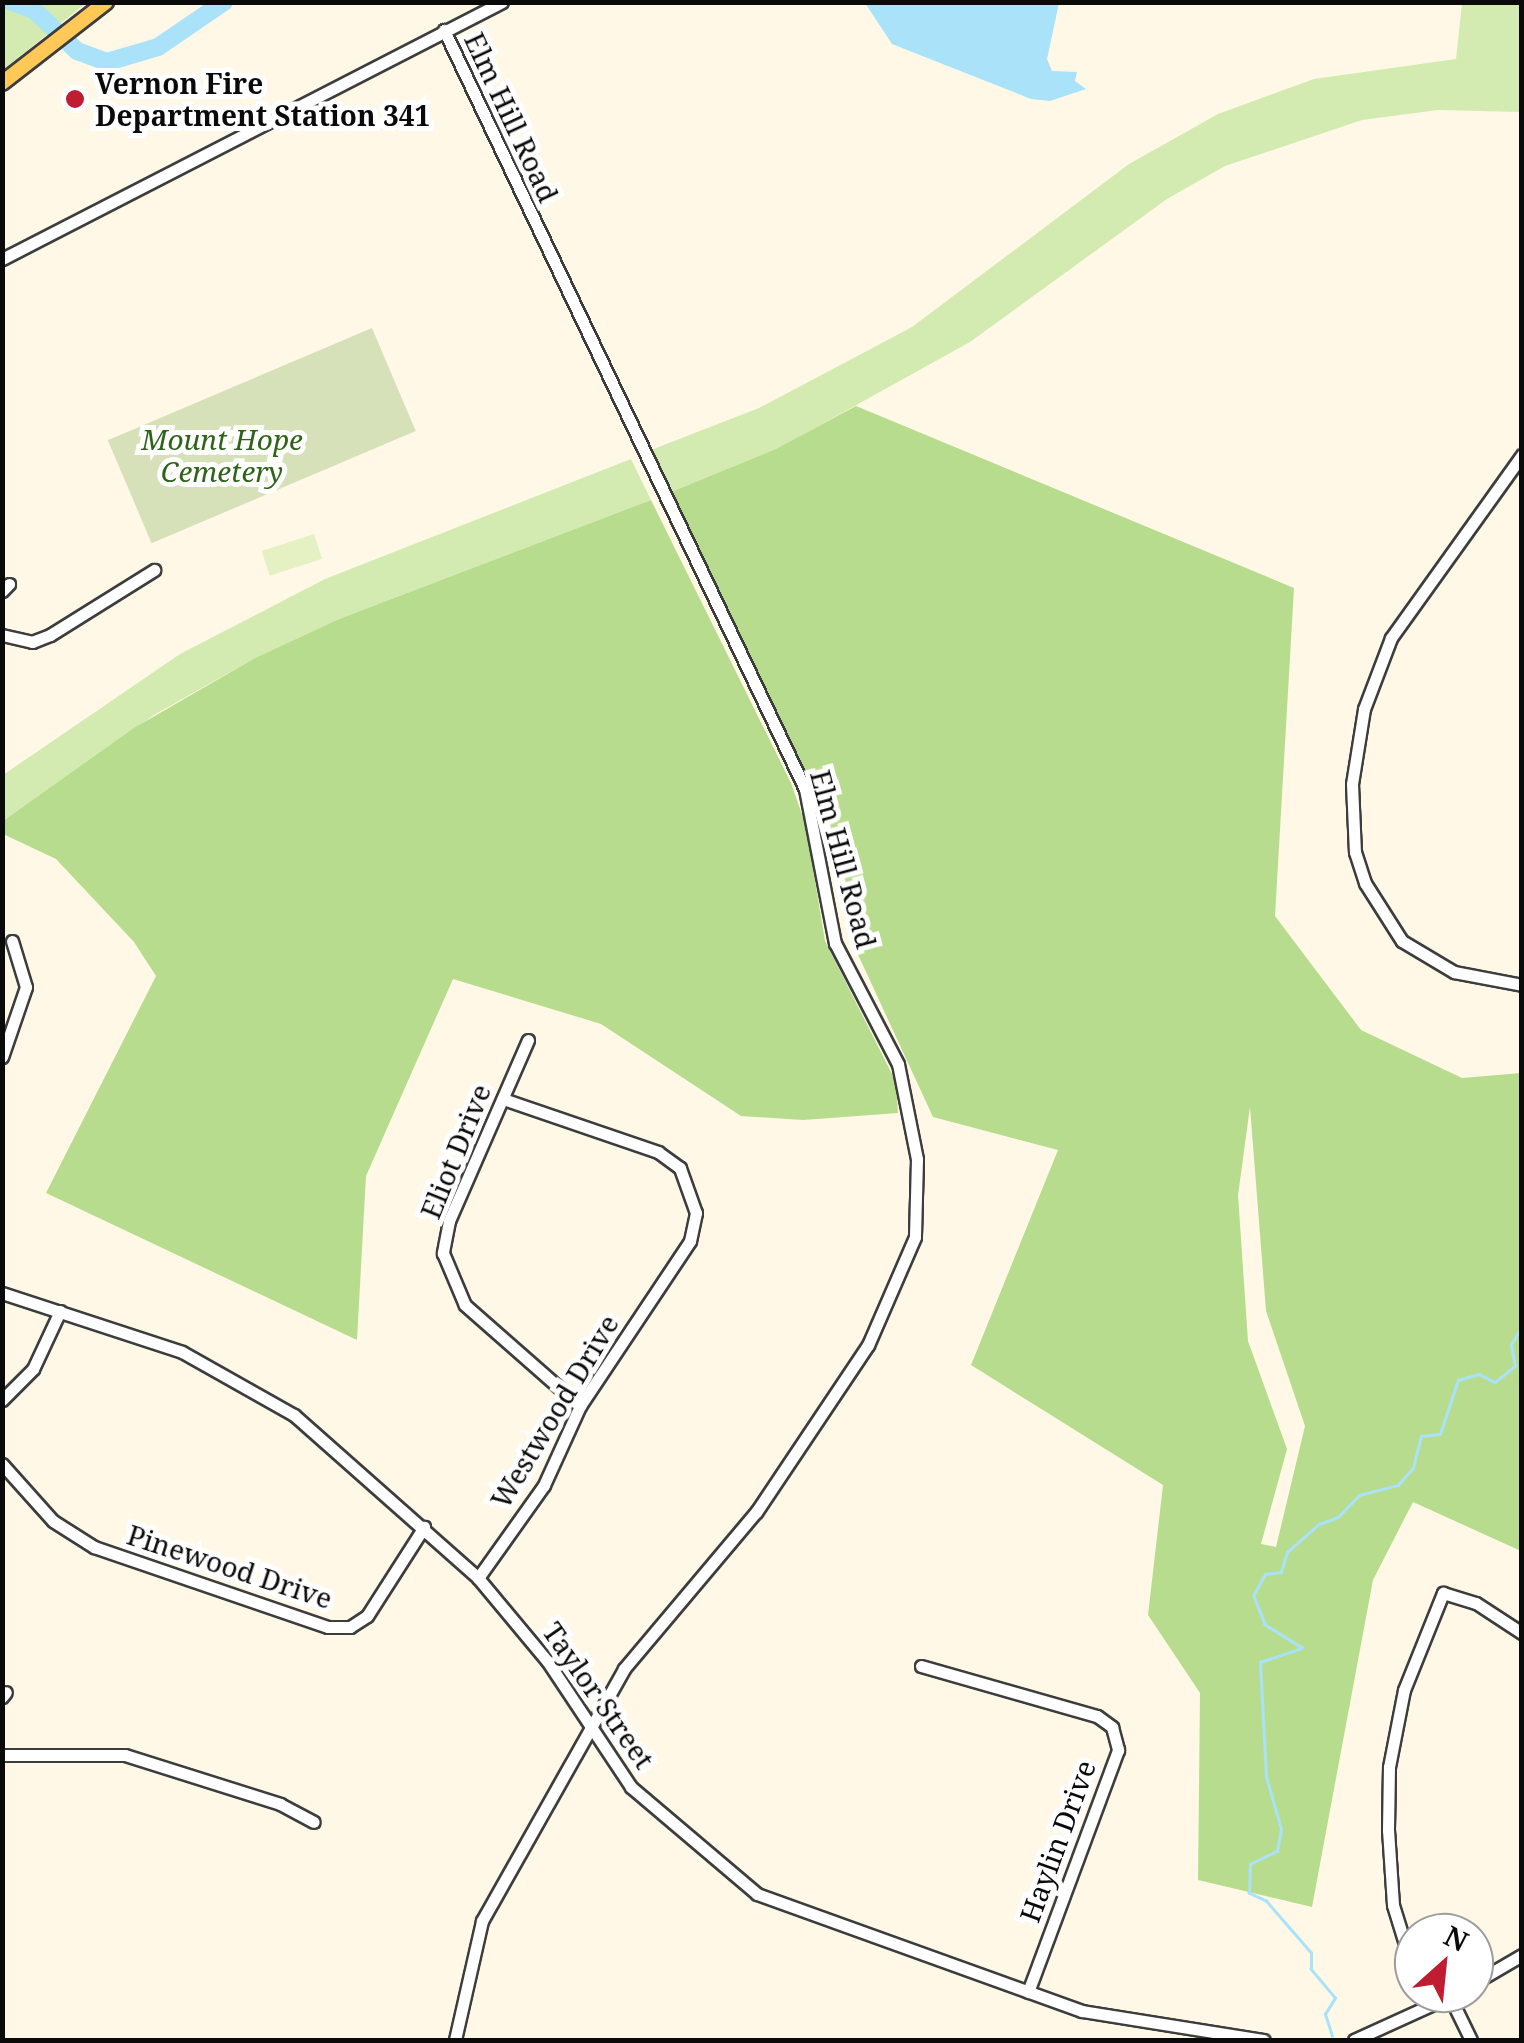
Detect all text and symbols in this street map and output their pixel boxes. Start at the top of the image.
street label: Elm Hill Road [458,27,566,207]
place label: Vernon Fire Department Station 341 [95,66,430,132]
marker: Vernon Fire Department Station 341 [64,88,86,110]
park label: Mount Hope Cemetery [141,422,303,488]
street label: Elm Hill Road [804,766,884,952]
street label: Eliot Drive [413,1079,497,1223]
street label: Westwood Drive [483,1308,625,1514]
street label: Pinewood Drive [123,1517,337,1615]
street label: Taylor Street [536,1615,662,1775]
street label: Haylin Drive [1012,1755,1102,1927]
north arrow [1394,1913,1494,2013]
text: N [1438,1916,1475,1960]

